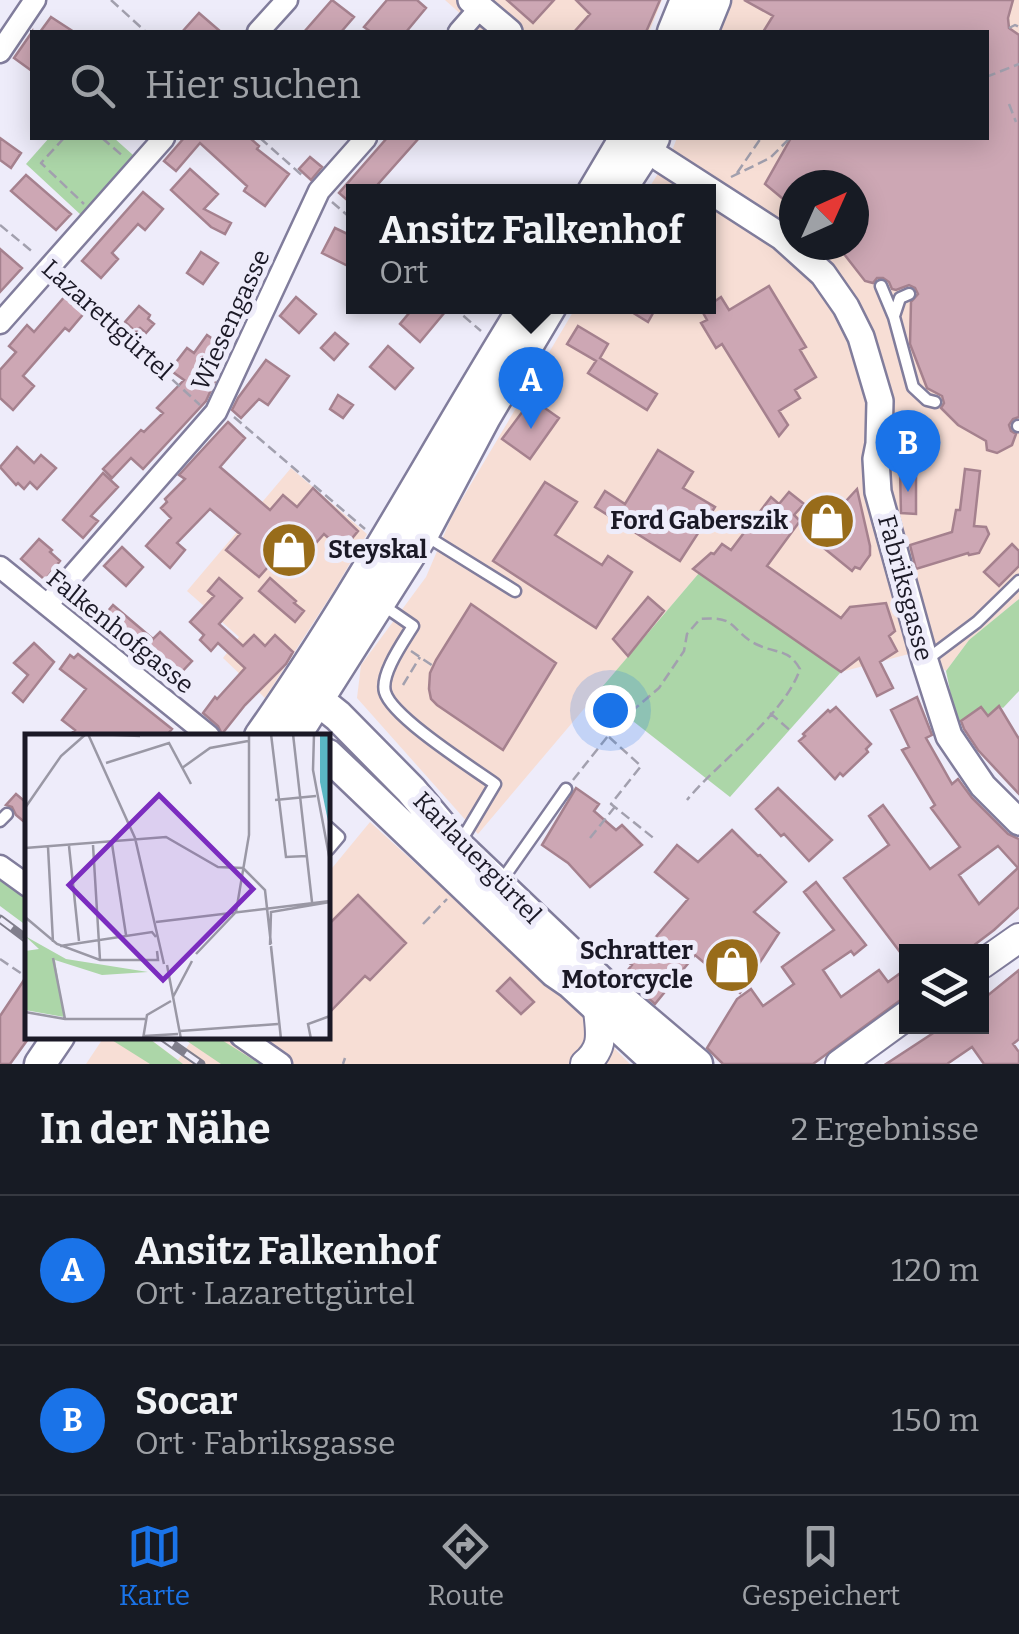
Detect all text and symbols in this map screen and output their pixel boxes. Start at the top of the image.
search box [30,30,989,140]
icon: search [65,58,120,113]
text: Hier suchen [145,62,361,108]
north arrow [779,170,869,260]
popup [346,184,716,314]
text: Ansitz Falkenhof [379,207,683,253]
street label: Wiesengasse [185,245,277,395]
text: Ort [379,253,428,291]
street label: Lazarettgürtel [36,254,178,386]
pin: A [498,346,564,429]
pin: B [876,410,940,492]
shop icon: Ford Gaberszik [797,491,857,551]
place label: Ford Gaberszik [610,506,788,536]
street label: Fabriksgasse [871,512,939,664]
shop icon: Steyskal [259,520,319,580]
place label: Steyskal [328,535,428,565]
street label: Falkenhofgasse [40,564,200,700]
your location [585,685,636,736]
inset map [25,734,330,1039]
street label: Karlauergürtel [407,786,547,930]
shop icon: Schratter Motorcycle [702,935,762,995]
place label: Schratter Motorcycle [561,936,693,995]
map controls [899,944,989,1034]
button: layers [899,944,989,1034]
text: In der Nähe [40,1104,271,1154]
text: 2 Ergebnisse [791,1110,979,1148]
text: Ansitz Falkenhof [135,1228,438,1274]
text: A [61,1251,84,1289]
text: 120 m [891,1251,979,1289]
text: Ort · Lazarettgürtel [135,1274,415,1312]
text: Socar [135,1378,238,1424]
text: B [62,1401,83,1439]
text: 150 m [891,1401,979,1439]
text: Ort · Fabriksgasse [135,1424,396,1462]
tab: Karte [119,1519,190,1612]
tab: Route [428,1519,504,1612]
tab: Gespeichert [742,1519,900,1612]

